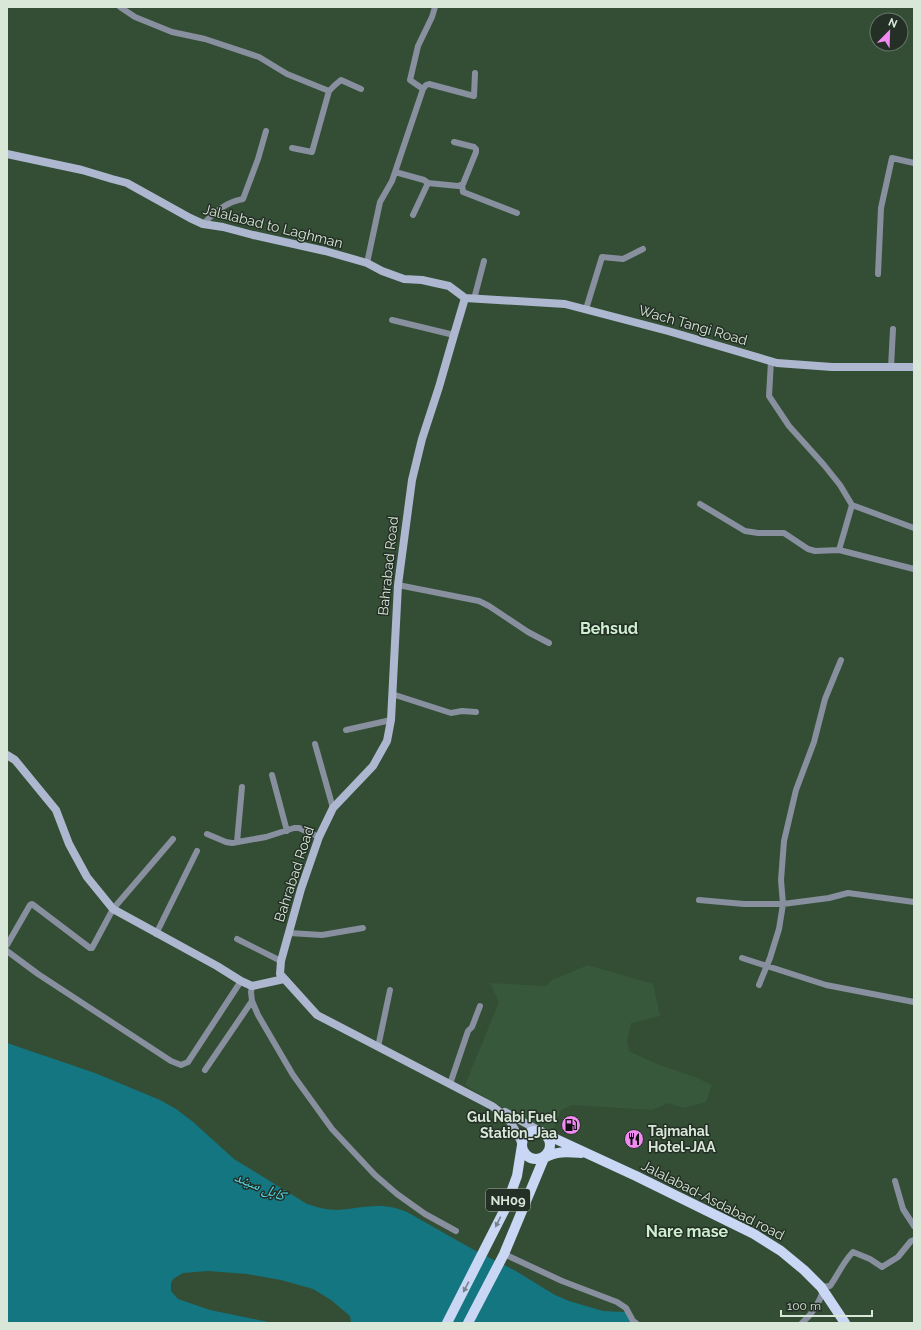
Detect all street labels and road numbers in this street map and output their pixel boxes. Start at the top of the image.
street label: Jalalabad to Laghman [201,201,345,251]
street label: Wach Tangi Road [637,302,749,348]
street label: Bahrabad Road [375,516,401,616]
street label: Bahrabad Road [271,824,317,924]
street label: Jalalabad-Asdabad road [639,1157,787,1243]
road number: NH09 [486,1189,530,1211]

